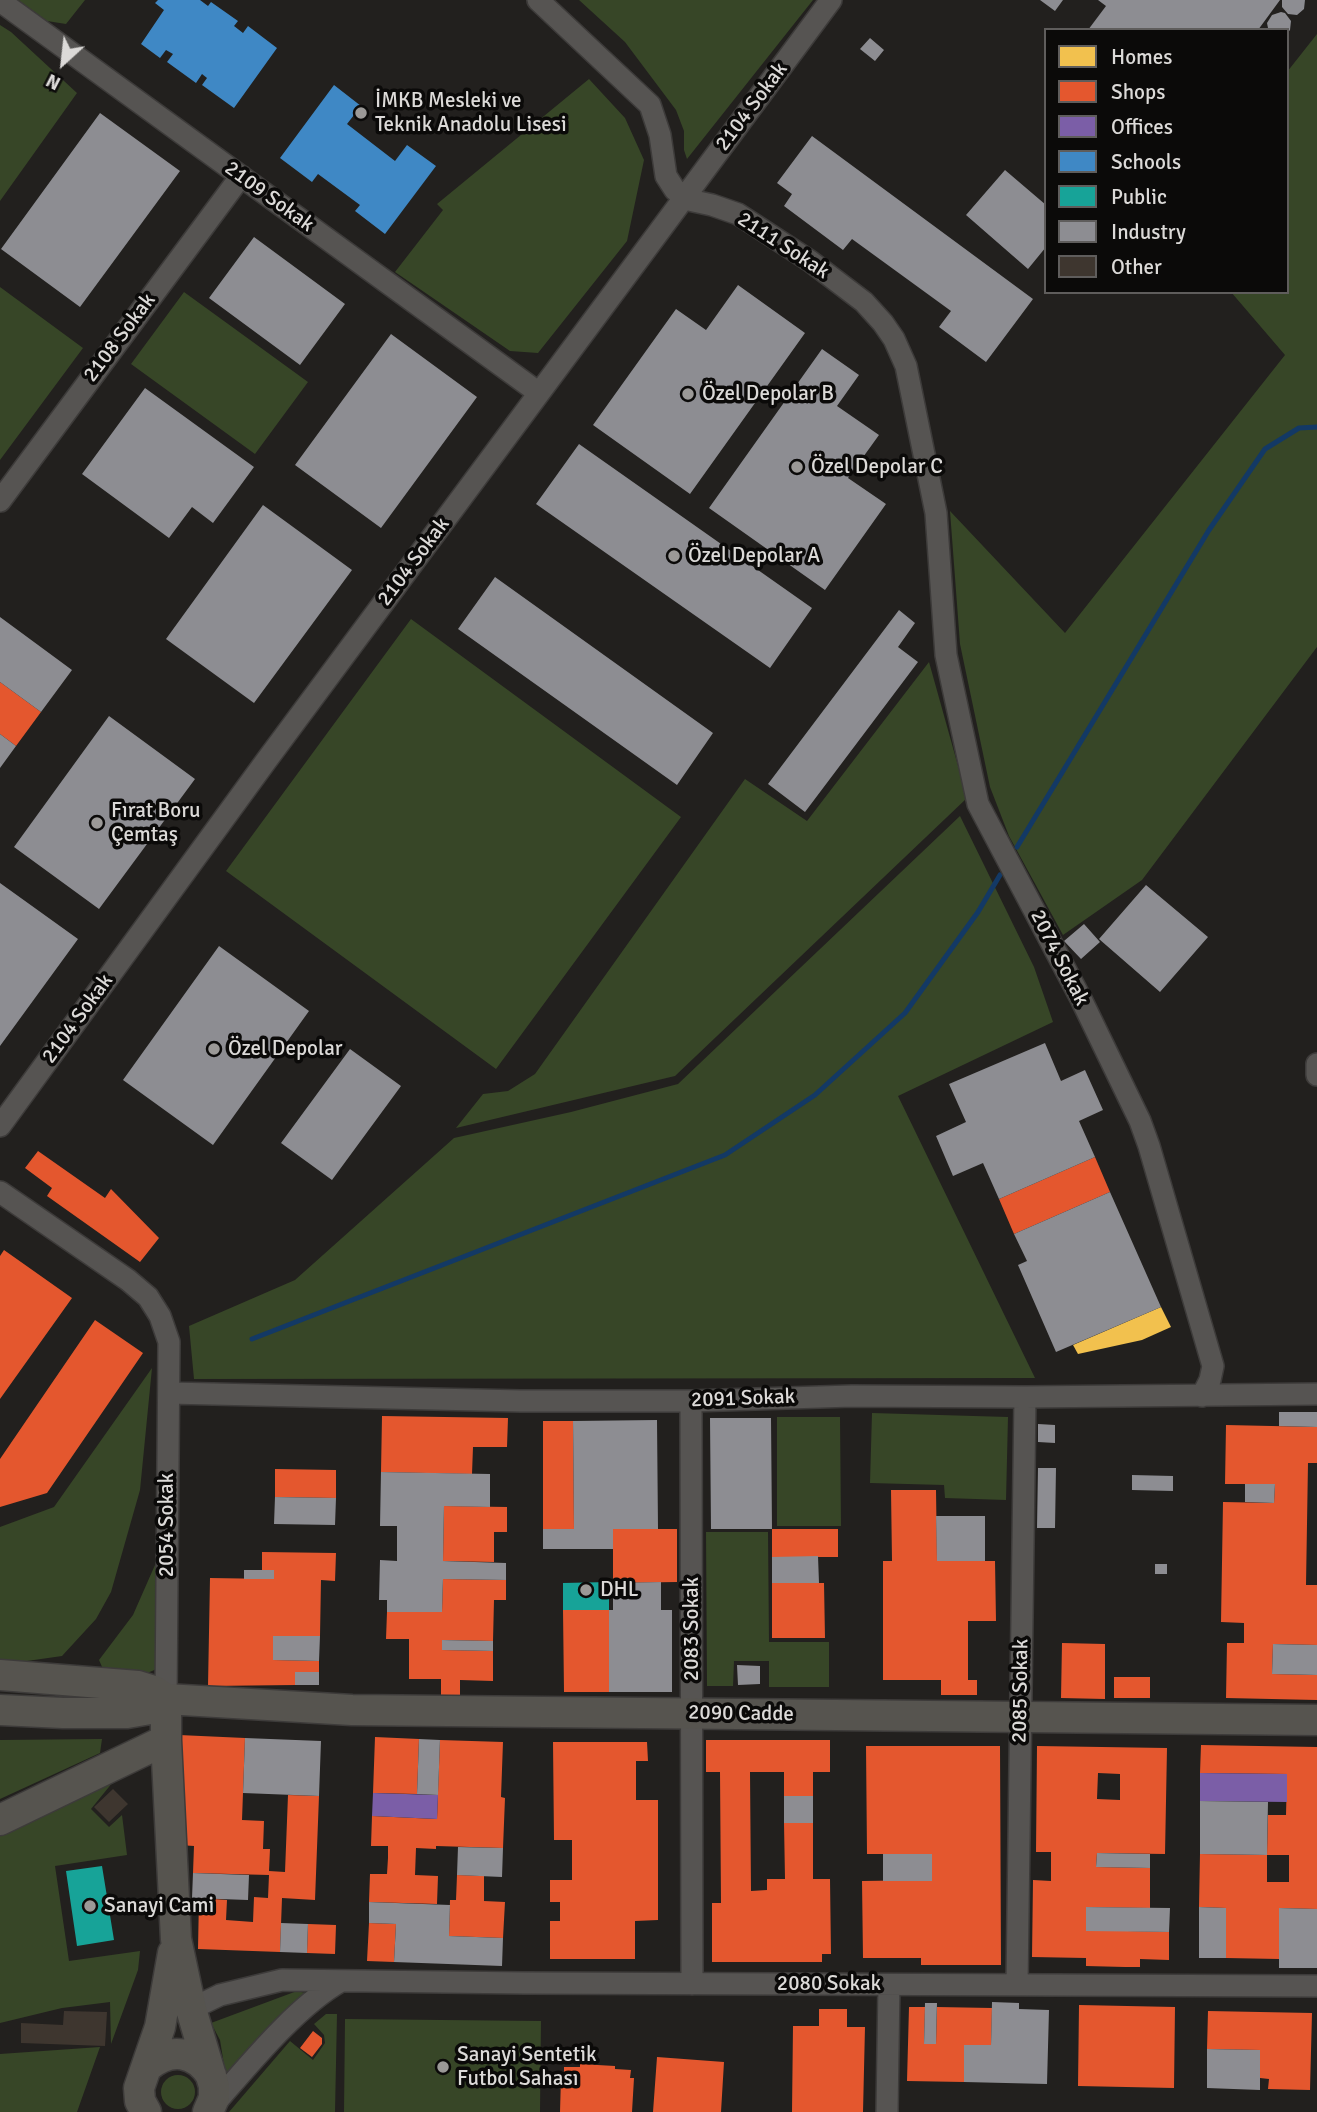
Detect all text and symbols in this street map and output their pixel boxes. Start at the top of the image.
north arrow [28,28,98,98]
legend [1044,28,1289,294]
text: Homes [1111,44,1173,70]
street label: 2104 Sokak [711,58,793,156]
text: N [42,68,65,95]
text: Shops [1111,79,1165,105]
place label: İMKB Mesleki ve Teknik Anadolu Lisesi [375,88,567,138]
marker: İMKB Mesleki ve Teknik Anadolu Lisesi [353,105,369,121]
text: Offices [1111,114,1173,140]
text: Schools [1111,149,1181,175]
street label: 2109 Sokak [219,156,319,238]
text: Public [1111,184,1167,210]
street label: 2111 Sokak [732,207,834,285]
text: Industry [1111,219,1186,245]
text: Other [1111,254,1162,280]
street label: 2108 Sokak [79,289,161,387]
place label: Özel Depolar B [702,381,834,407]
marker: Özel Depolar B [680,386,696,402]
place label: Özel Depolar C [811,454,943,480]
marker: Özel Depolar C [789,459,805,475]
street label: 2104 Sokak [373,513,455,611]
place label: Özel Depolar A [688,543,820,569]
marker: Özel Depolar A [666,548,682,564]
place label: Fırat Boru Çemtaş [111,798,200,848]
marker: Fırat Boru Çemtaş [89,815,105,831]
street label: 2074 Sokak [1024,906,1094,1010]
street label: 2104 Sokak [37,969,119,1069]
place label: Özel Depolar [228,1036,343,1062]
marker: Özel Depolar [206,1041,222,1057]
street label: 2091 Sokak [690,1385,796,1413]
street label: 2054 Sokak [154,1473,180,1577]
place label: DHL [600,1577,639,1603]
street label: 2083 Sokak [679,1577,705,1681]
marker: DHL [578,1582,594,1598]
street label: 2085 Sokak [1007,1639,1035,1743]
street label: 2090 Cadde [688,1700,794,1728]
place label: Sanayi Cami [104,1893,214,1919]
marker: Sanayi Cami [82,1898,98,1914]
street label: 2080 Sokak [777,1971,881,1997]
place label: Sanayi Sentetik Futbol Sahası [457,2042,597,2092]
marker: Sanayi Sentetik Futbol Sahası [435,2059,451,2075]

